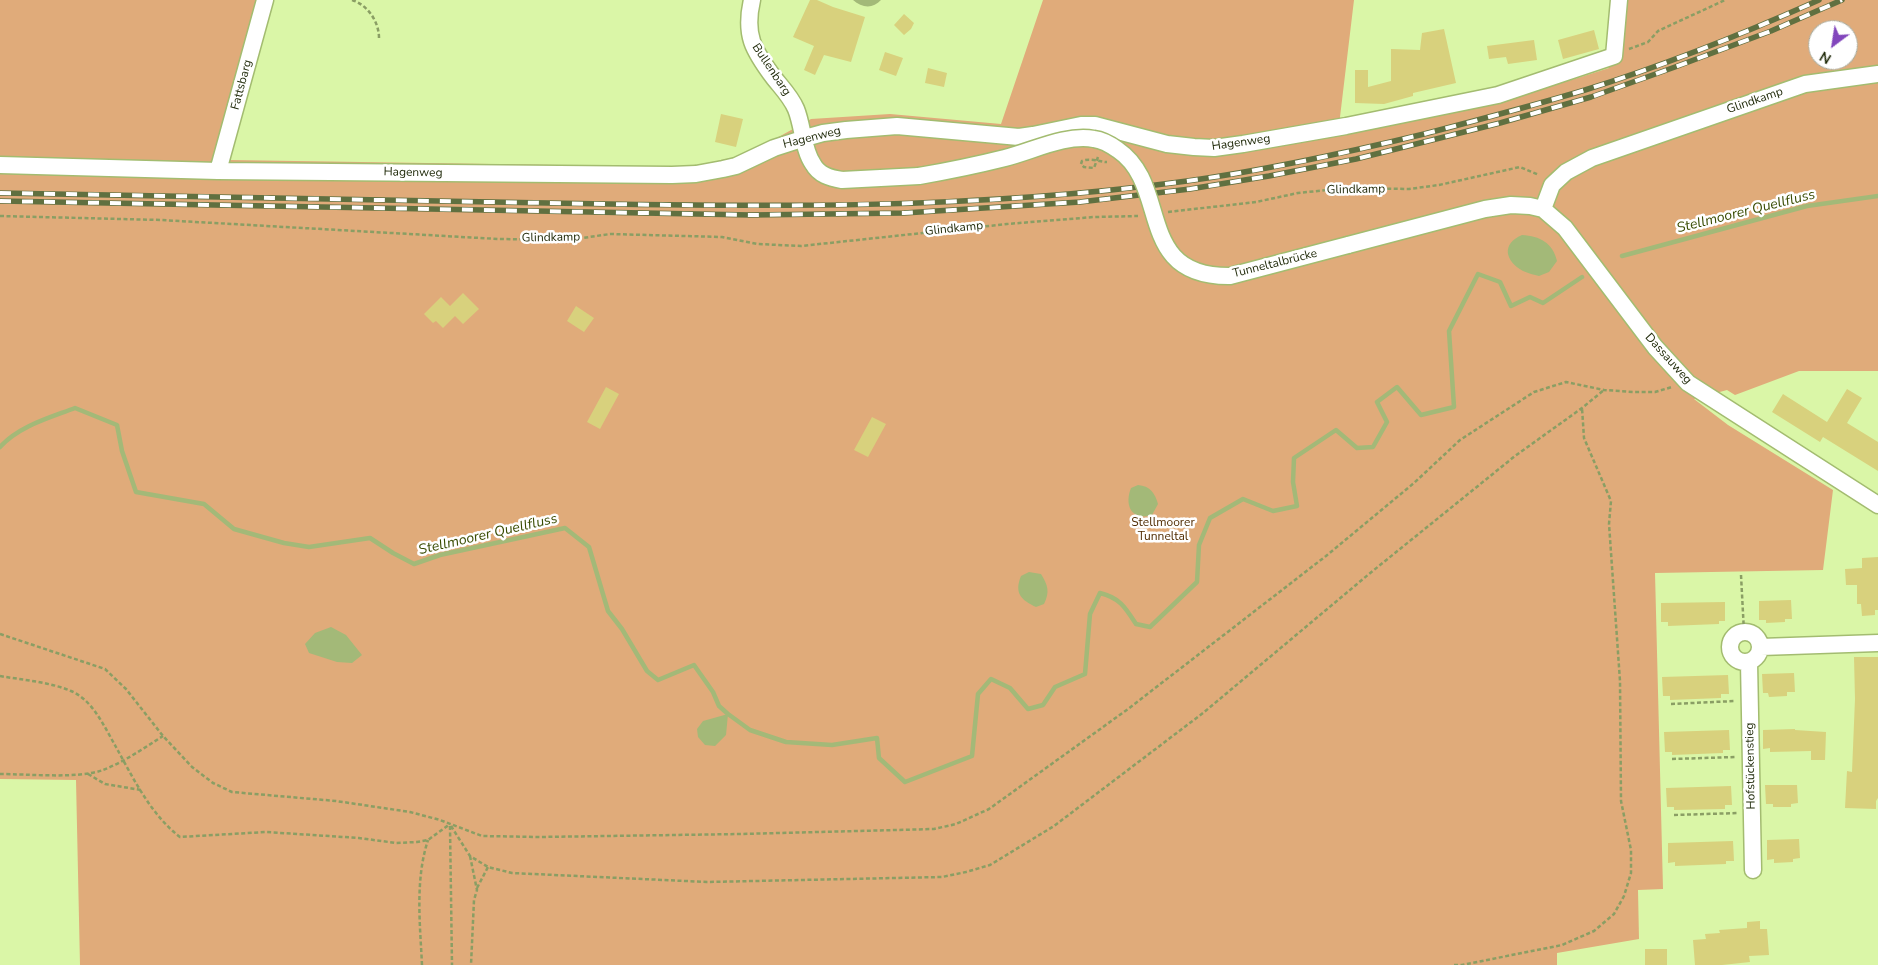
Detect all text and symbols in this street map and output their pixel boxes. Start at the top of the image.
north arrow [1808,20,1858,70]
street label: Bullenbarg [748,41,794,99]
text: N [1816,47,1835,68]
street label: Fattsbarg [228,58,256,112]
street label: Glindkamp [1725,85,1785,117]
street label: Hagenweg [782,124,842,152]
street label: Hagenweg [1211,132,1271,154]
street label: Hagenweg [383,165,443,181]
street label: Glindkamp [1327,182,1385,198]
water label: Stellmoorer Quellfluss [1675,187,1817,237]
street label: Glindkamp [924,219,984,239]
street label: Glindkamp [522,230,580,246]
street label: Tunneltalbrücke [1231,247,1319,281]
street label: Dassauweg [1641,331,1695,387]
water label: Stellmoorer Quellfluss [417,511,559,559]
park label: Stellmoorer Tunneltal [1131,516,1195,544]
street label: Hofstückenstieg [1743,722,1759,810]

